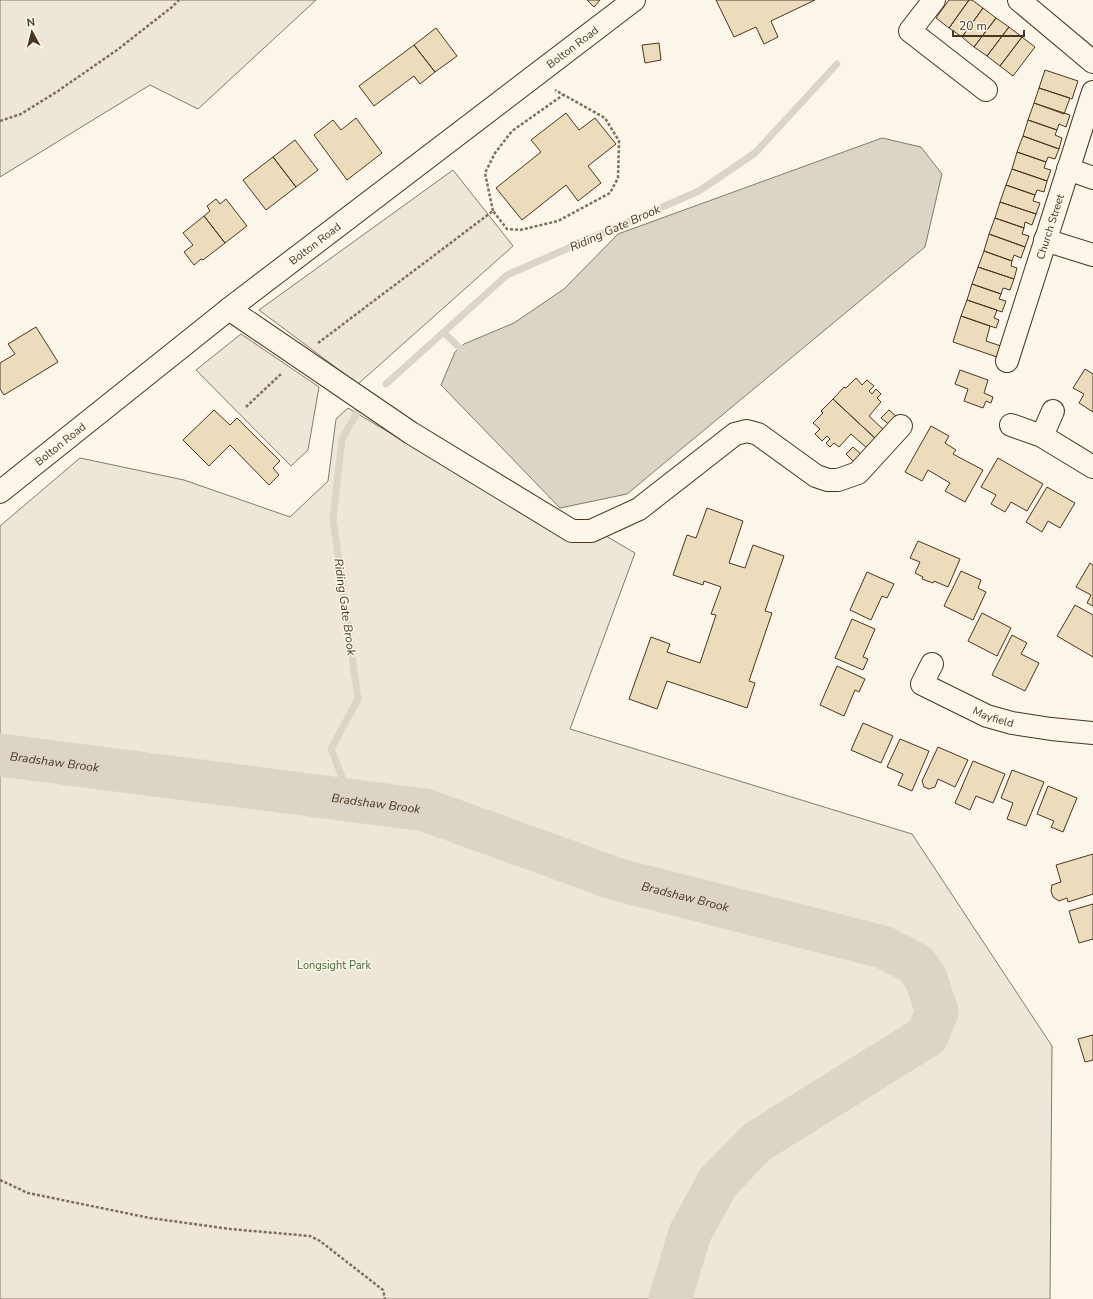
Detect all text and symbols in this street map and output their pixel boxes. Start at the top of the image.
north arrow [12,12,52,52]
scale bar [953,12,1024,38]
text: N [26,15,36,31]
text: 20 m [959,18,987,34]
street label: Bolton Road [543,22,601,72]
street label: Church Street [1032,192,1067,261]
water label: Riding Gate Brook [567,200,664,255]
street label: Bolton Road [286,219,344,268]
street label: Bolton Road [32,419,89,469]
water label: Riding Gate Brook [330,557,360,658]
street label: Mayfield [970,703,1015,731]
water label: Bradshaw Brook [9,748,101,776]
water label: Bradshaw Brook [330,790,422,817]
water label: Bradshaw Brook [640,878,731,916]
park label: Longsight Park [297,958,371,973]

